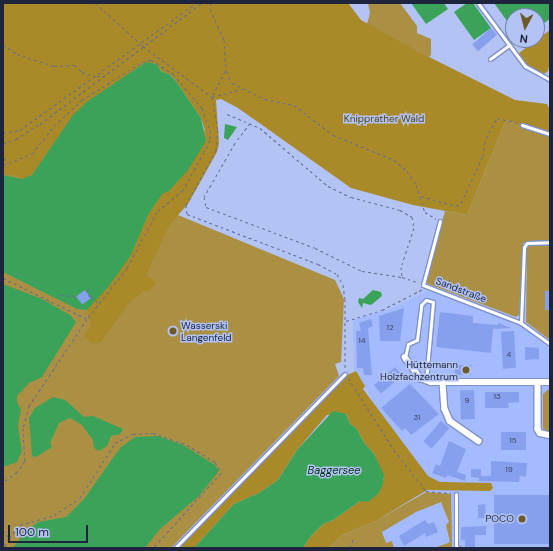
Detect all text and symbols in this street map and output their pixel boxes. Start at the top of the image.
north arrow [505,8,545,48]
text: N [519,31,528,46]
park label: Knipprather Wald [344,113,424,125]
street label: Sandstraße [434,275,488,305]
place label: Wasserski Langenfeld [181,319,232,342]
house number: 12 [386,323,394,333]
marker: Wasserski Langenfeld [168,326,178,336]
house number: 14 [358,336,366,346]
house number: 4 [507,350,511,360]
place label: Hüttemann Holzfachzentrum [380,358,458,382]
marker: Hüttemann Holzfachzentrum [461,365,471,375]
house number: 13 [493,392,501,402]
house number: 9 [464,396,470,406]
house number: 31 [413,413,421,423]
house number: 15 [509,436,517,446]
water label: Baggersee [308,463,360,477]
house number: 19 [505,465,513,475]
place label: POCO [486,513,514,525]
marker: POCO [517,514,527,524]
scale bar [10,517,90,543]
text: 100 m [15,524,49,540]

